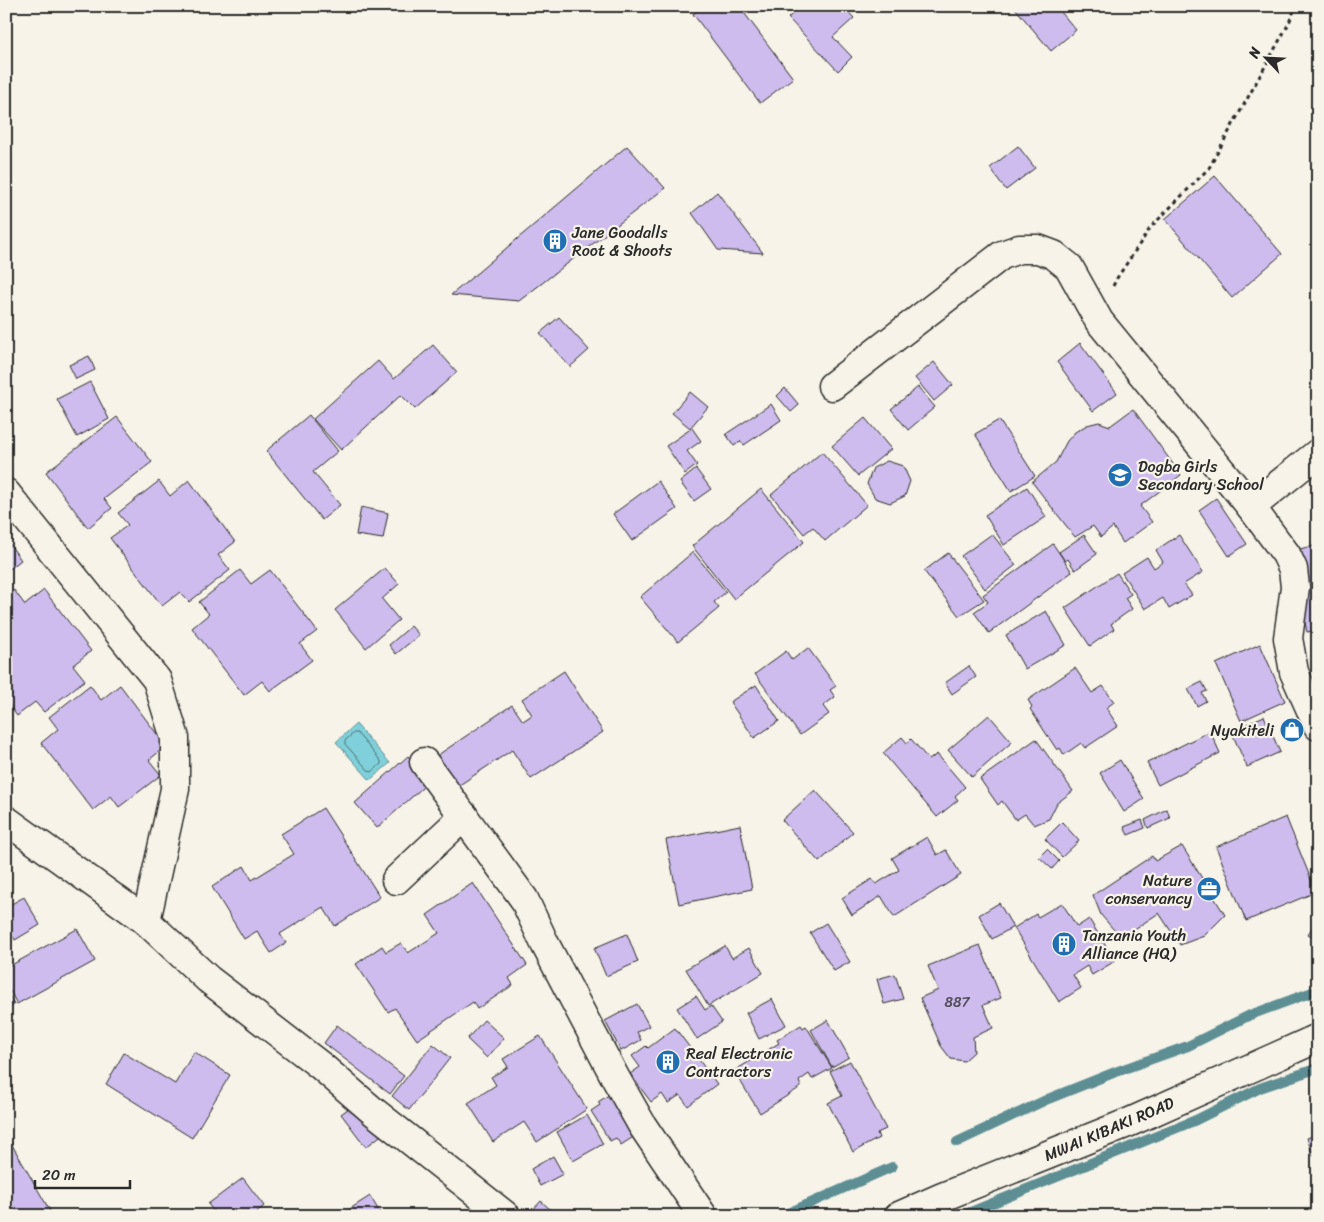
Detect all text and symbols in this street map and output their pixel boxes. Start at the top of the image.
north arrow [1242,32,1292,82]
text: N [1241,43,1268,63]
place label: Jane Goodalls Root & Shoots [571,218,673,265]
building icon: Jane Goodalls Root & Shoots [542,228,568,254]
place label: Dogba Girls Secondary School [1138,452,1264,499]
school or university icon: Dogba Girls Secondary School [1107,462,1133,488]
place label: Nyakiteli [1211,716,1275,745]
shop icon: Nyakiteli [1279,717,1305,743]
place label: Nature conservancy [1105,866,1193,913]
office icon: Nature conservancy [1196,876,1222,902]
place label: Tanzania Youth Alliance (HQ) [1081,921,1186,968]
building icon: Tanzania Youth Alliance (HQ) [1051,931,1077,957]
house number: 887 [945,990,970,1015]
place label: Real Electronic Contractors [686,1039,793,1086]
building icon: Real Electronic Contractors [655,1049,681,1075]
street label: MWAI KIBAKI ROAD [1039,1088,1179,1170]
scale bar [35,1157,130,1189]
text: 20 m [42,1162,76,1188]

